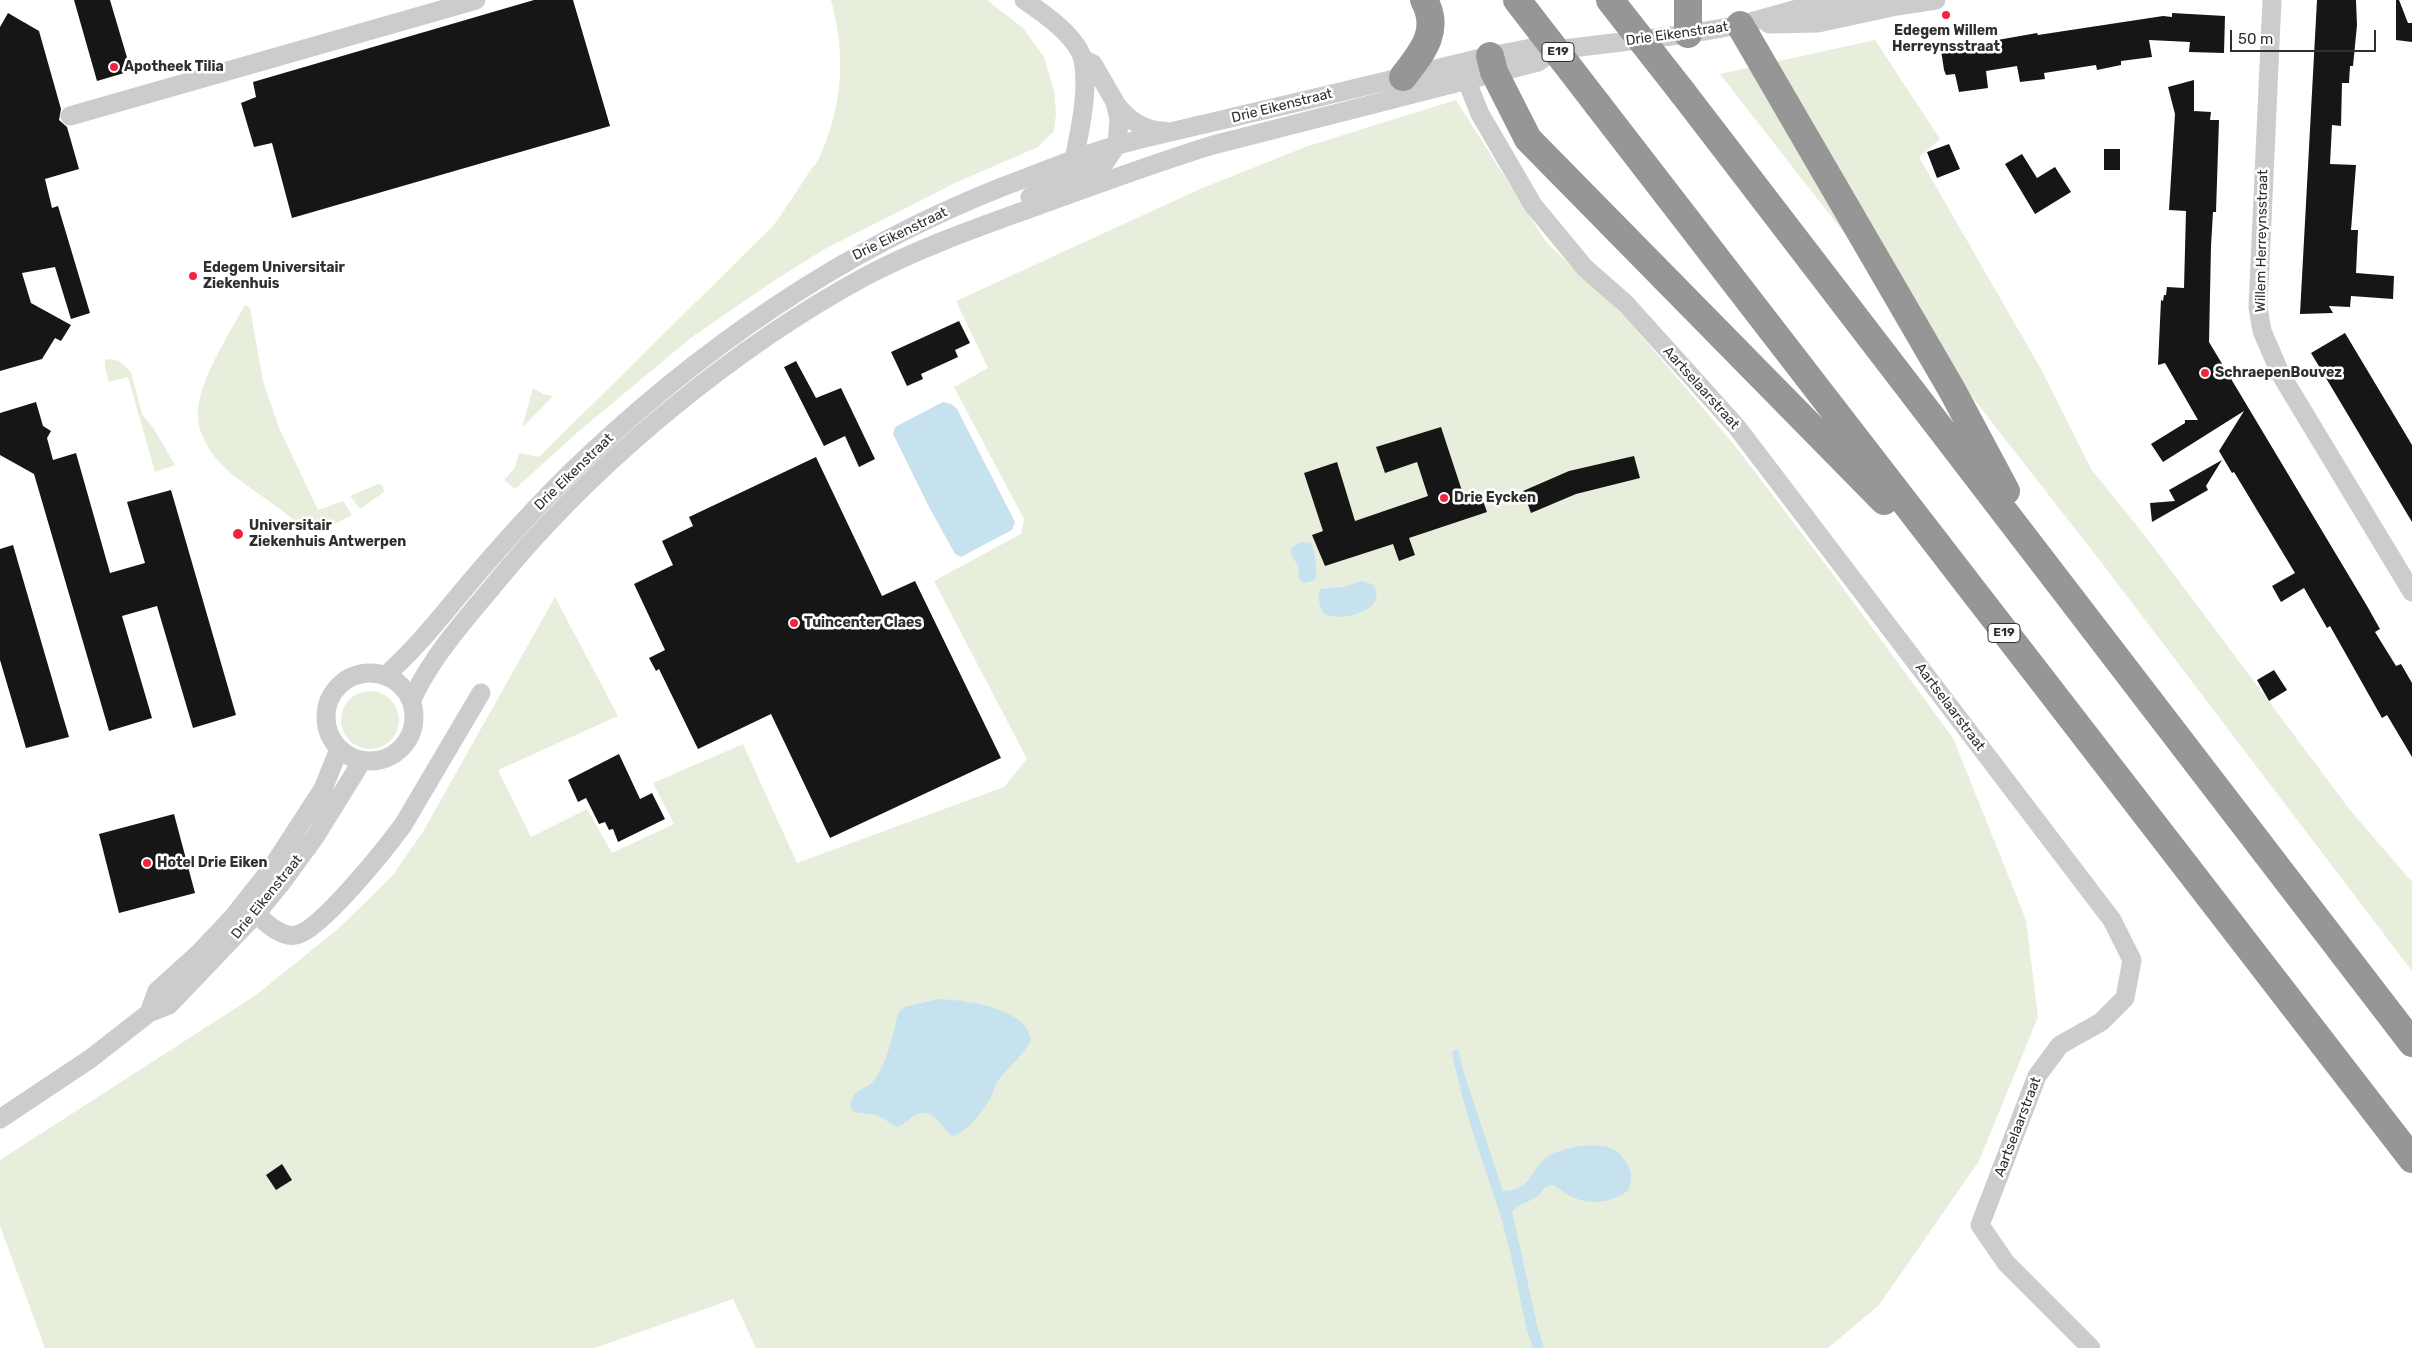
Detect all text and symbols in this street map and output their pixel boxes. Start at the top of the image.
marker: Edegem Willem Herreynsstraat [1940,9,1952,21]
street label: Drie Eikenstraat [1625,18,1729,50]
scale bar [2232,20,2378,52]
place label: Edegem Willem Herreynsstraat [1892,23,2000,56]
text: 50 m [2238,30,2273,48]
road number: E19 [1542,42,1574,62]
place label: Apotheek Tilia [124,59,224,75]
marker: Apotheek Tilia [108,61,120,73]
street label: Drie Eikenstraat [1230,85,1334,127]
street label: Willem Herreynsstraat [2252,169,2272,313]
street label: Drie Eikenstraat [850,204,950,264]
place label: Edegem Universitair Ziekenhuis [203,260,345,292]
marker: Edegem Universitair Ziekenhuis [187,270,199,282]
street label: Aartselaarstraat [1659,343,1743,433]
place label: SchraepenBouvez [2215,365,2342,381]
marker: SchraepenBouvez [2199,367,2211,379]
street label: Drie Eikenstraat [531,430,617,514]
place label: Drie Eycken [1454,490,1536,506]
marker: Drie Eycken [1438,492,1450,504]
place label: Universitair Ziekenhuis Antwerpen [249,518,406,550]
marker: Universitair Ziekenhuis Antwerpen [231,527,245,541]
place label: Tuincenter Claes [804,615,922,631]
marker: Tuincenter Claes [788,617,800,629]
road number: E19 [1988,624,2020,642]
street label: Aartselaarstraat [1911,660,1989,754]
street label: Drie Eikenstraat [228,852,306,942]
place label: Hotel Drie Eiken [157,855,268,871]
marker: Hotel Drie Eiken [141,857,153,869]
street label: Aartselaarstraat [1991,1075,2045,1179]

